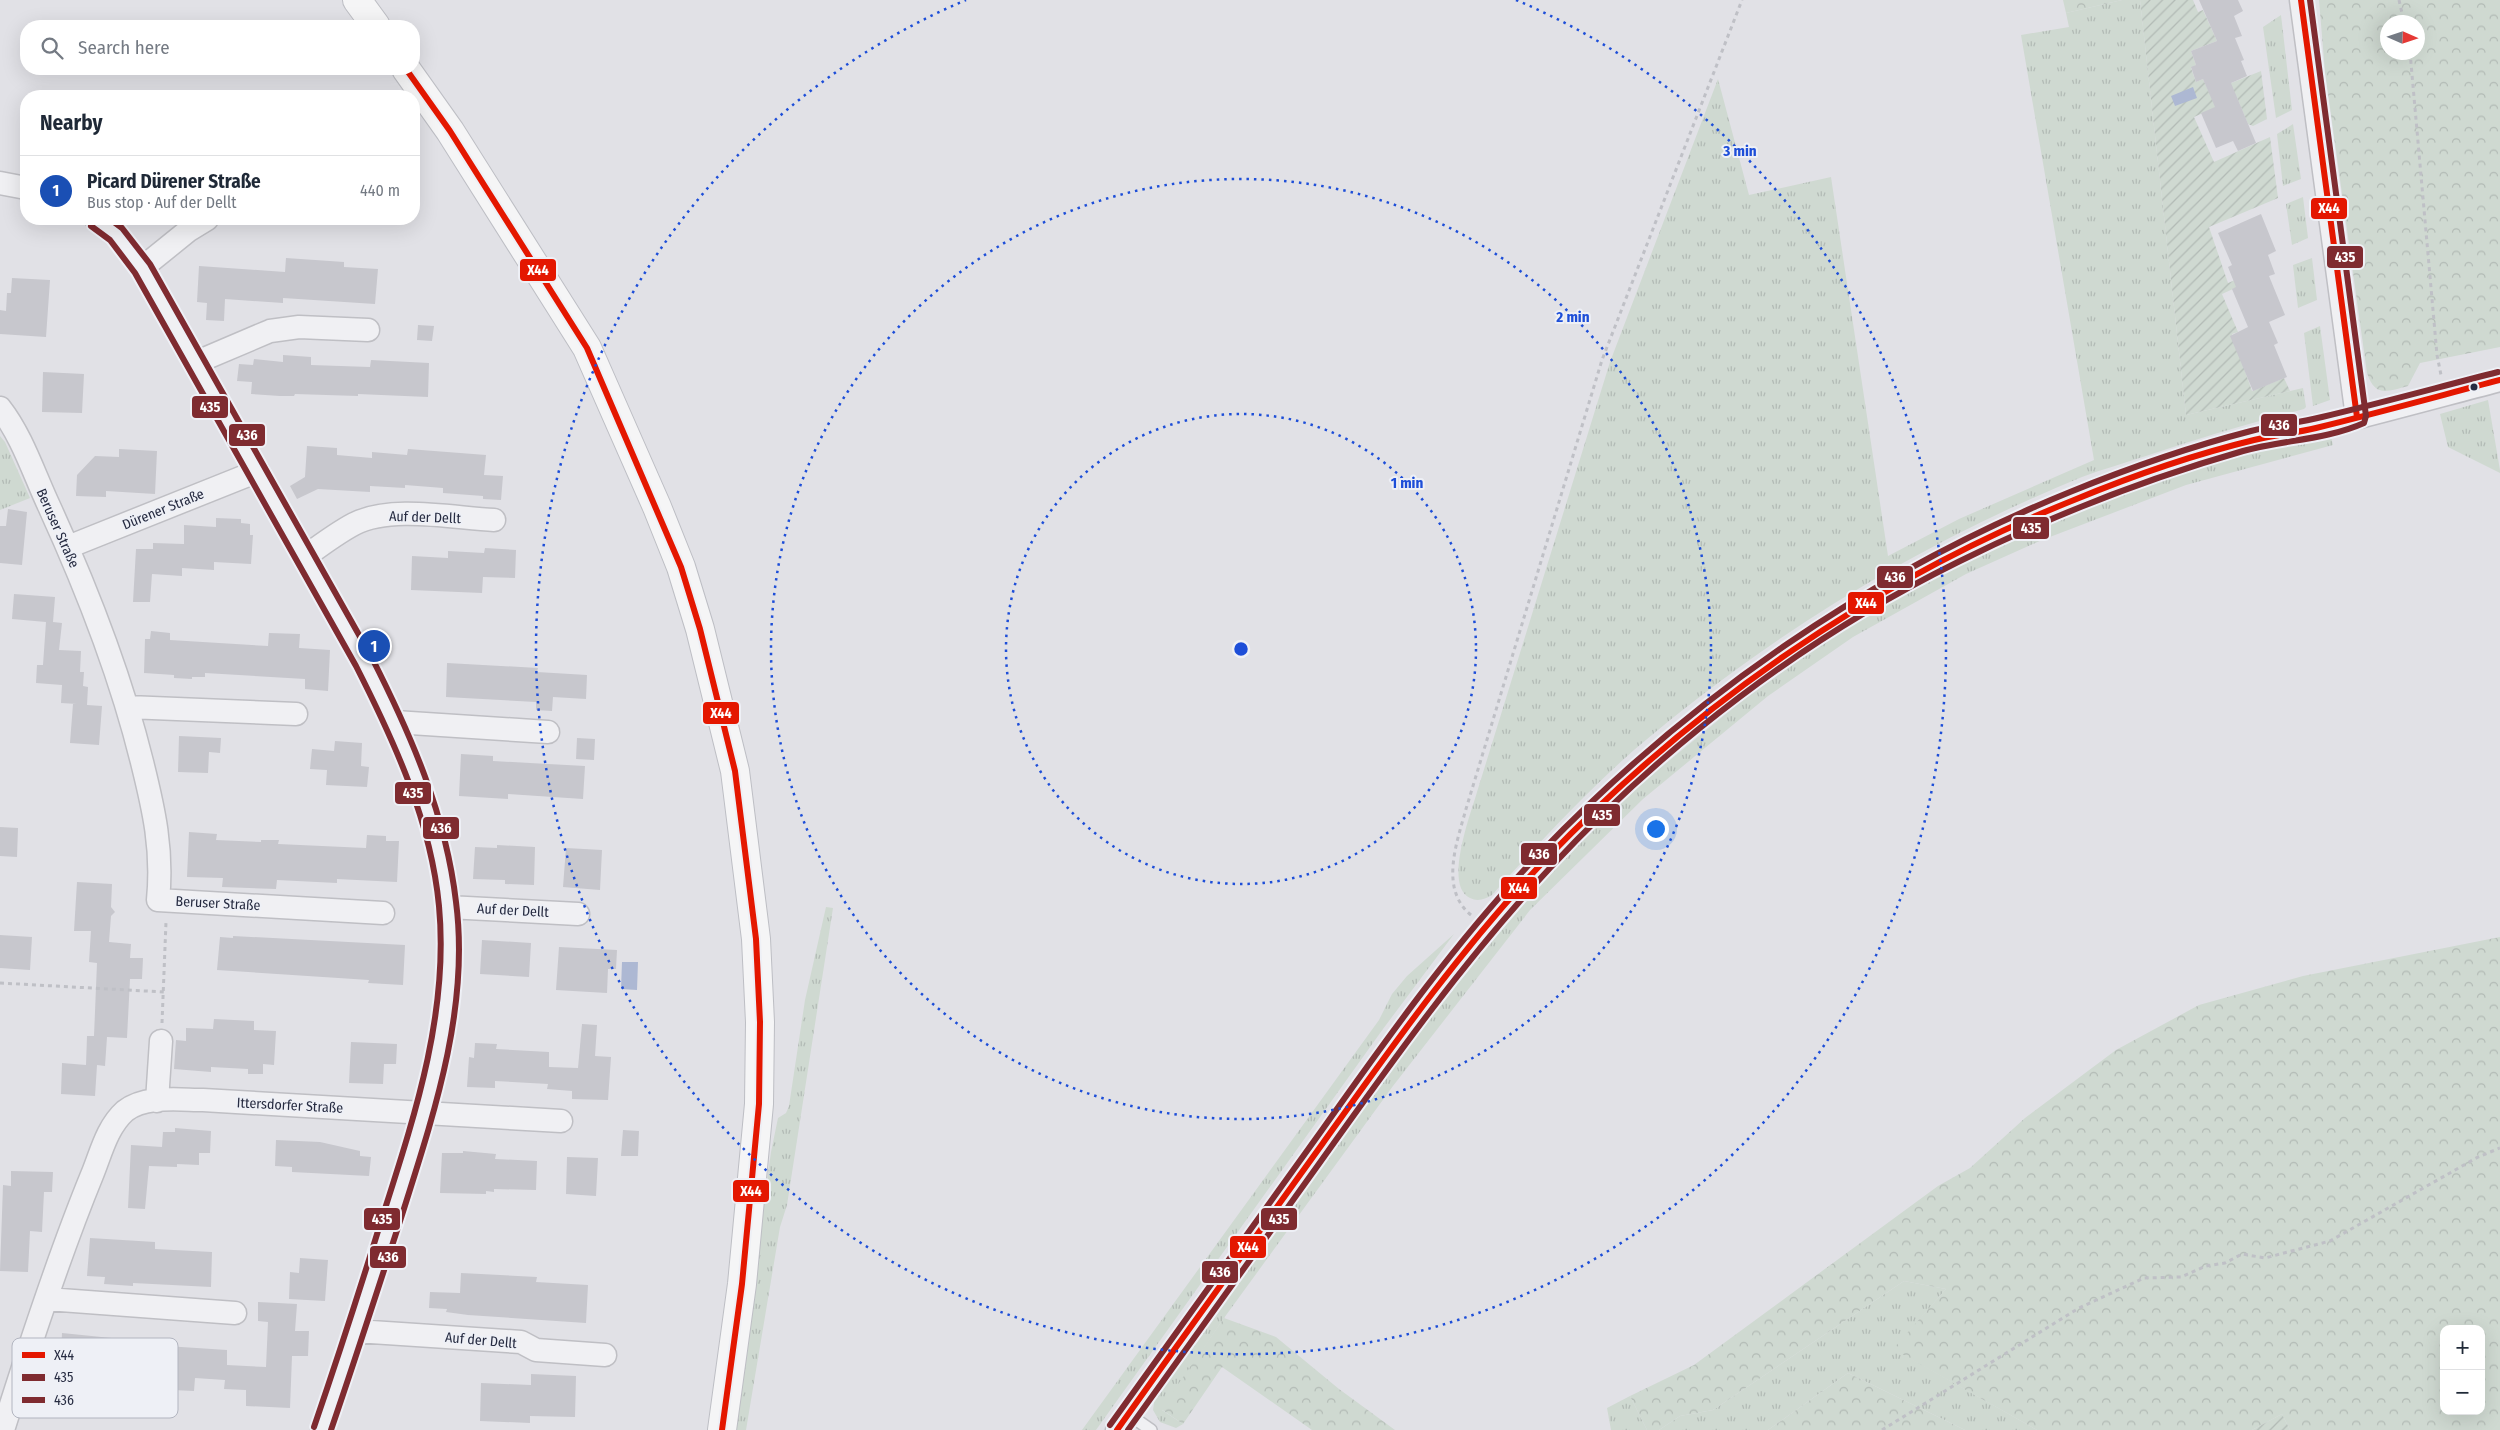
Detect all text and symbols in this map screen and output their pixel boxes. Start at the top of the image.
north arrow [2380,15,2425,60]
search box [20,20,420,75]
icon: search [38,34,66,62]
text: Search here [78,36,170,59]
text: Nearby [40,110,102,136]
text: 3 min [1722,142,1757,160]
text: Picard Dürener Straße [87,170,261,193]
text: 1 [53,181,59,200]
text: 440 m [360,181,400,200]
text: Bus stop · Auf der Dellt [87,193,237,212]
line badge: X44 [2310,197,2348,220]
text: X44 [2317,200,2340,217]
line badge: 435 [2326,245,2364,269]
text: 435 [2335,249,2355,266]
line badge: X44 [519,258,557,282]
text: X44 [526,262,549,279]
text: 2 min [1555,308,1590,326]
unlabelled marker [2469,382,2479,392]
line badge: 435 [191,395,229,419]
text: 435 [200,399,220,416]
line badge: 436 [2260,413,2298,437]
text: 436 [2269,417,2290,434]
line badge: 436 [228,423,266,447]
text: 436 [237,427,258,444]
text: 1 min [1391,474,1423,492]
street label: Dürener Straße [120,485,207,534]
street label: Beruser Straße [32,486,83,571]
street label: Auf der Dellt [389,508,462,527]
line badge: 435 [2012,516,2050,540]
text: 435 [2021,520,2041,537]
line badge: 436 [1876,565,1914,589]
text: 436 [1885,569,1906,586]
line badge: X44 [1847,591,1885,615]
text: X44 [1854,595,1877,612]
pin: 1 [358,627,390,665]
centre of rings [1232,640,1250,658]
line badge: X44 [702,701,740,725]
text: X44 [709,705,732,722]
line badge: 435 [394,781,432,805]
text: 435 [403,785,423,802]
line badge: 435 [1583,803,1621,827]
text: 435 [1592,807,1612,824]
line badge: 436 [422,816,460,840]
your location [1643,816,1669,842]
text: 436 [431,820,452,837]
line badge: 436 [1520,842,1558,866]
text: 436 [1529,846,1550,863]
line badge: X44 [1500,876,1538,900]
text: X44 [1507,880,1530,897]
street label: Beruser Straße [175,893,261,914]
street label: Auf der Dellt [477,900,550,921]
street label: Ittersdorfer Straße [236,1094,344,1117]
line badge: X44 [732,1179,770,1203]
text: X44 [739,1183,762,1200]
line badge: 435 [363,1207,401,1231]
line badge: 435 [1260,1207,1298,1231]
text: 435 [372,1211,392,1228]
text: 435 [1269,1211,1289,1228]
line badge: X44 [1229,1235,1267,1259]
text: X44 [1236,1239,1259,1256]
line badge: 436 [369,1245,407,1269]
text: 436 [378,1249,399,1266]
line badge: 436 [1201,1260,1239,1284]
text: 436 [1210,1264,1231,1281]
map controls [2440,1325,2485,1415]
button: + [2440,1325,2485,1370]
street label: Auf der Dellt [444,1329,518,1352]
legend [12,1338,178,1418]
text: X44 [54,1347,74,1364]
text: 435 [54,1369,73,1386]
button: − [2440,1370,2485,1415]
text: 436 [54,1392,74,1409]

